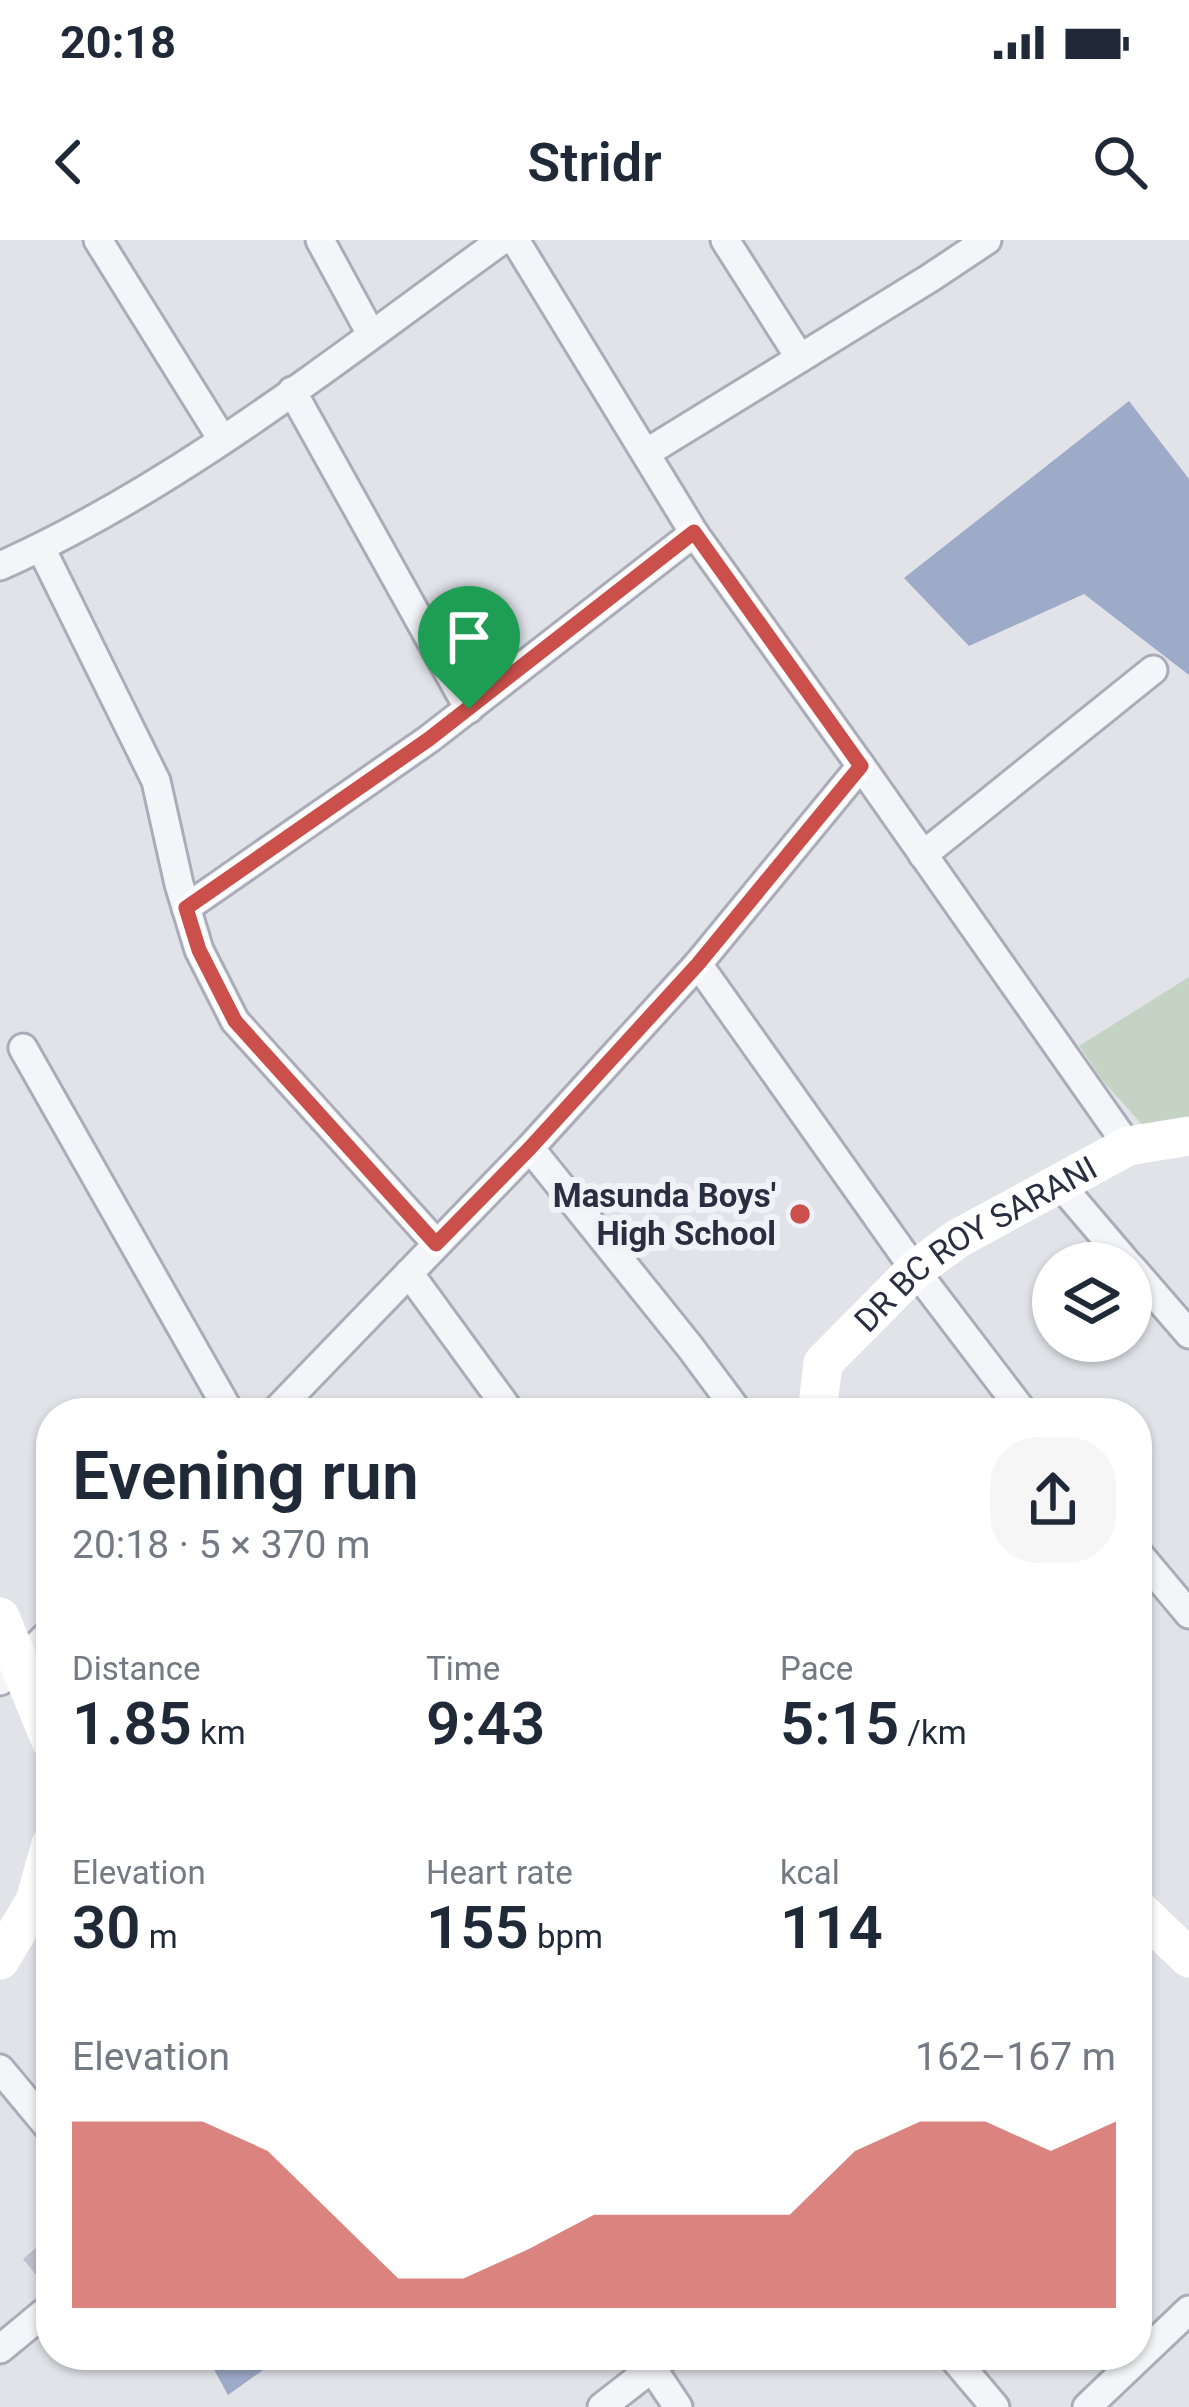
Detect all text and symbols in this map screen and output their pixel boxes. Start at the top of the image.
text: 20:18 [60,16,176,69]
icon: back [36,129,102,195]
icon: search [1087,129,1153,195]
text: Stridr [527,131,662,194]
pin [418,586,520,709]
icon: arrive [436,604,502,670]
street label: DR BC ROY SARANI [846,1147,1103,1339]
place label: Masunda Boys' High School [553,1176,776,1253]
marker: Masunda Boys' High School [787,1201,813,1227]
map controls [1032,1242,1152,1362]
button: layers [1032,1242,1152,1362]
button: share [990,1437,1116,1563]
text: Evening run [72,1438,419,1515]
text: 20:18 · 5 × 370 m [72,1522,370,1568]
text: Distance [72,1649,200,1688]
text: Time [426,1649,500,1688]
text: Pace [780,1649,853,1688]
text: 1.85 [72,1688,192,1759]
text: 9:43 [426,1688,545,1759]
text: 5:15 [780,1688,899,1759]
text: km [192,1713,246,1752]
text: /km [899,1713,967,1752]
text: Elevation [72,1853,206,1892]
text: Heart rate [426,1853,573,1892]
text: kcal [780,1853,840,1892]
text: 30 [72,1892,141,1963]
text: 155 [426,1892,529,1963]
text: 114 [780,1892,883,1963]
text: m [141,1917,178,1956]
text: bpm [529,1917,603,1956]
text: Elevation [72,2034,230,2080]
text: 162–167 m [915,2034,1116,2080]

